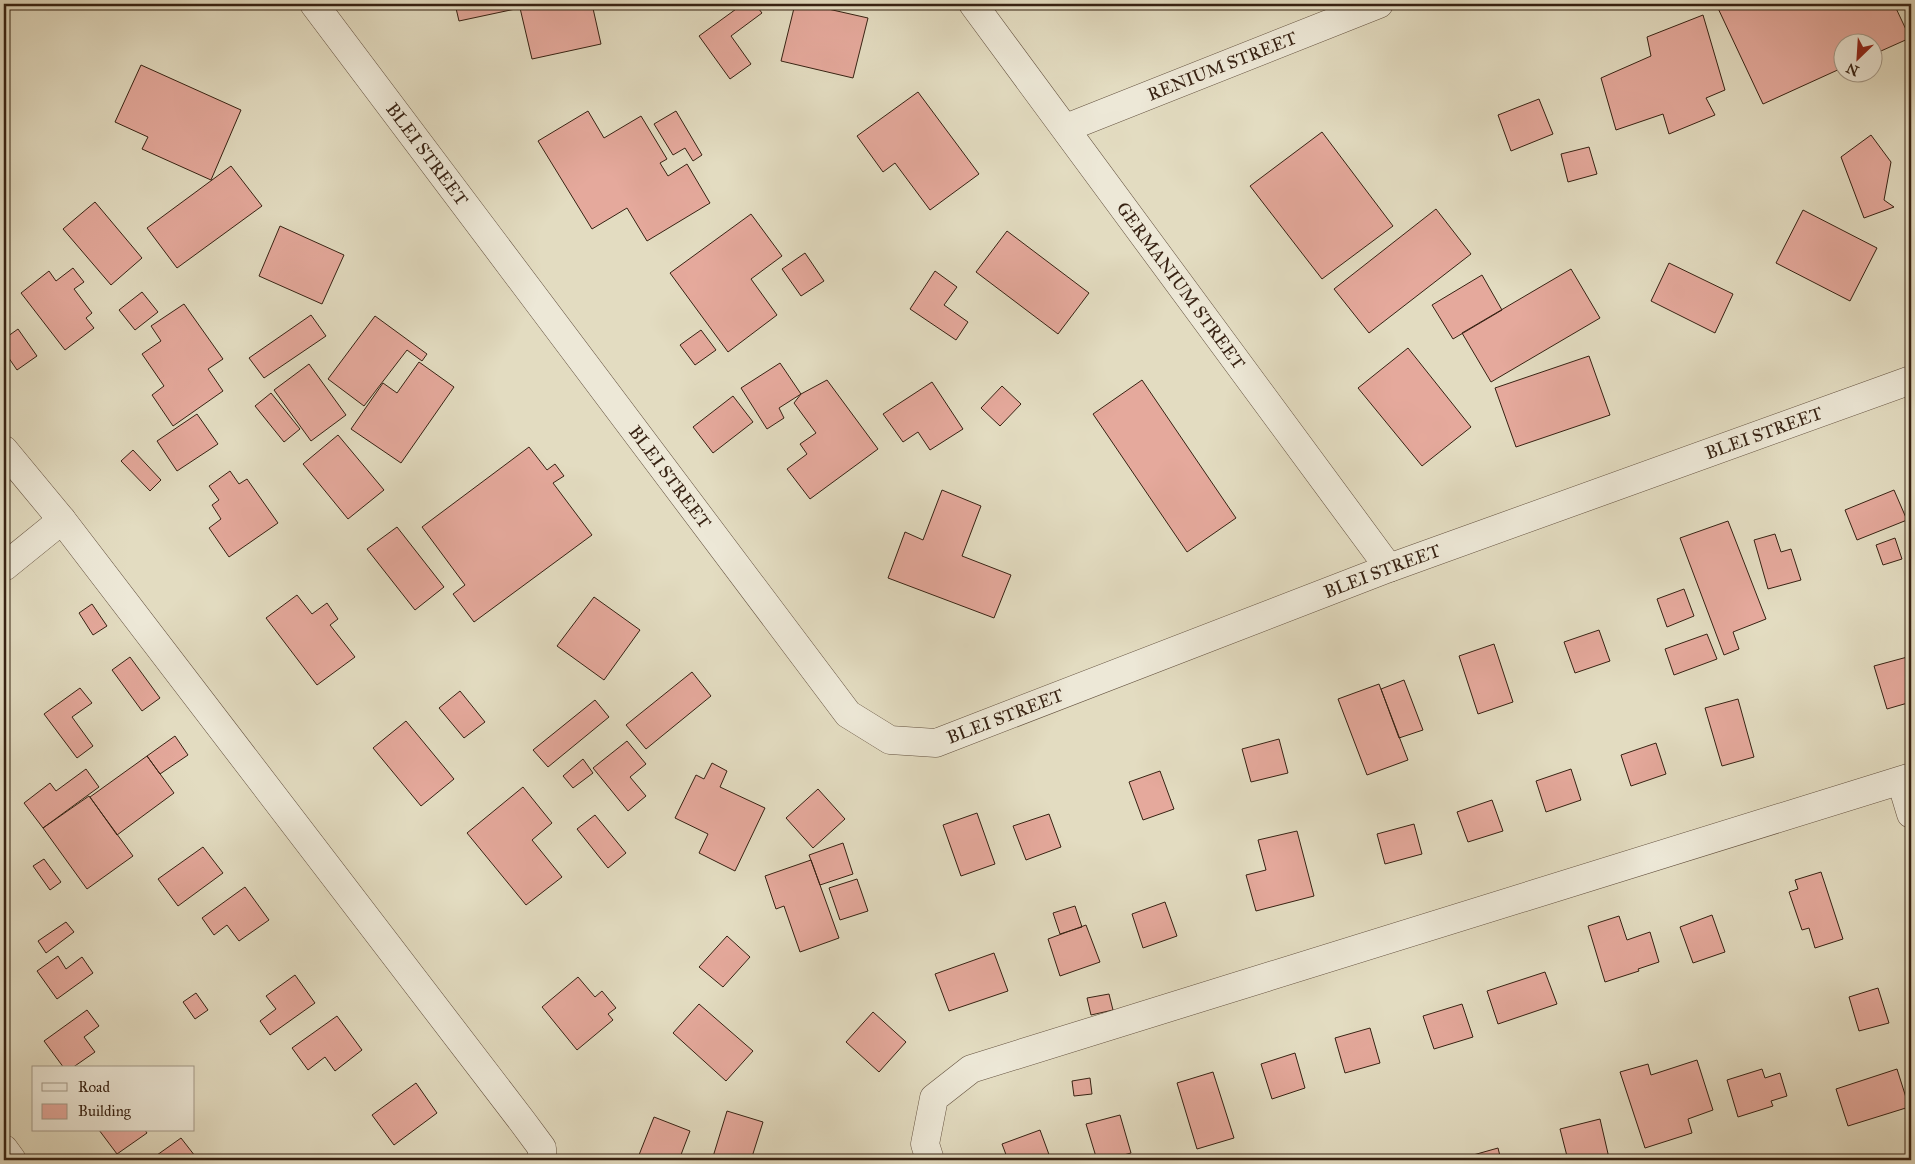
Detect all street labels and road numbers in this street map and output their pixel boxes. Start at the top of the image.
street label: RENIUM STREET [1144,27,1300,106]
street label: BLEI STREET [381,98,473,210]
street label: GERMANIUM STREET [1112,198,1250,374]
street label: BLEI STREET [1702,402,1826,464]
street label: BLEI STREET [624,421,716,533]
street label: BLEI STREET [1321,539,1444,603]
street label: BLEI STREET [944,684,1067,749]

